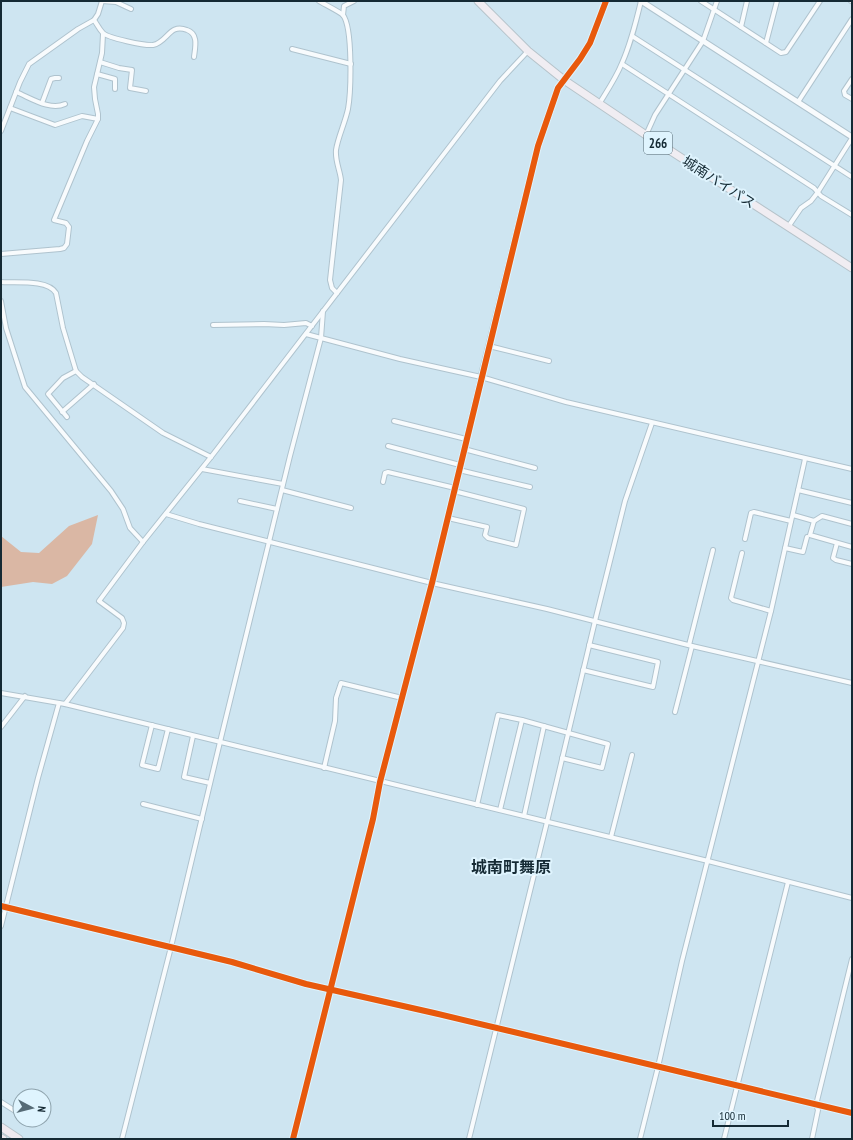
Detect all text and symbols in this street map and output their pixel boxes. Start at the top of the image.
road number: 266 [644,132,672,154]
street label: 城南バイパス [679,152,759,212]
district label: 城南町舞原 [471,857,551,877]
north arrow [12,1088,52,1128]
scale bar [713,1102,788,1128]
text: N [35,1105,49,1113]
text: 100 m [719,1108,746,1123]

